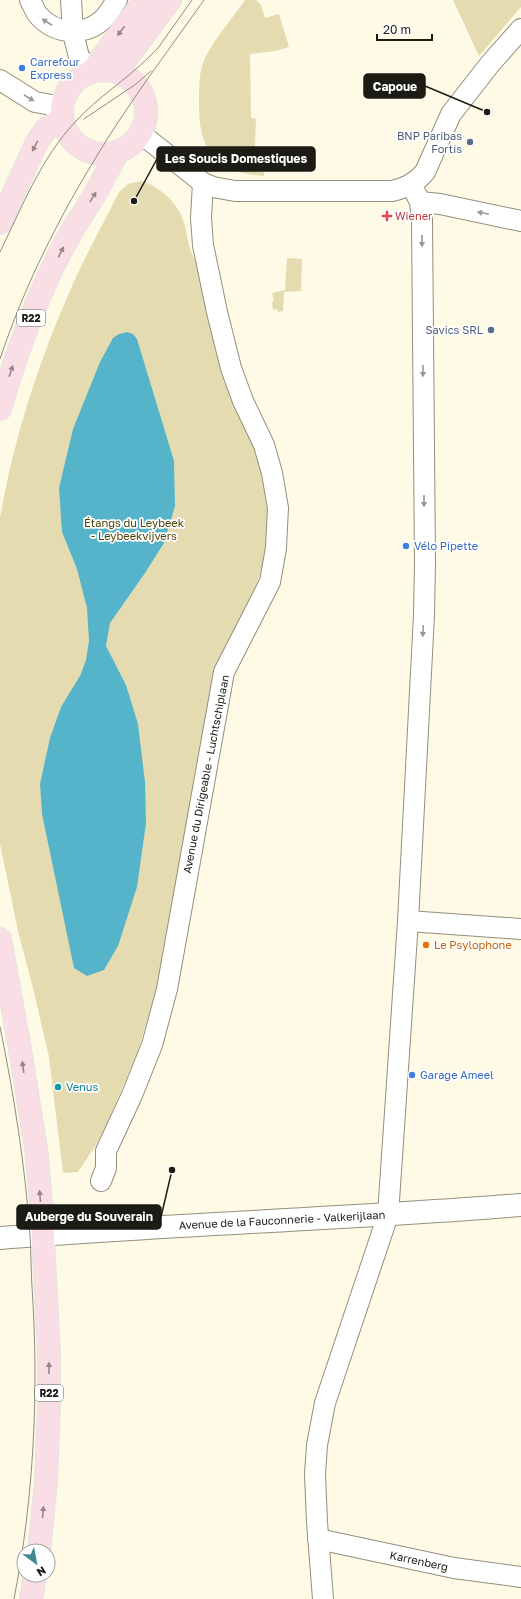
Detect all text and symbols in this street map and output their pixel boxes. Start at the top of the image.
scale bar [377,16,432,42]
one-way arrow [42,18,52,26]
text: 20 m [383,22,411,37]
one-way arrow [117,26,126,37]
place label: Carrefour Express [30,55,81,81]
marker: Carrefour Express [17,63,27,73]
callout: Capoue [364,74,425,98]
text: Capoue [373,79,417,94]
one-way arrow [24,94,34,102]
place label: BNP Paribas Fortis [397,129,462,155]
marker: BNP Paribas Fortis [465,137,475,147]
one-way arrow [32,140,39,152]
callout: Les Soucis Domestiques [157,147,315,171]
text: Les Soucis Domestiques [165,151,307,166]
one-way arrow [89,192,97,202]
place label: Wiener [395,209,433,222]
one-way arrow [477,210,489,216]
marker: Wiener [382,211,392,221]
one-way arrow [419,235,425,248]
one-way arrow [58,246,65,257]
road number: R22 [17,310,45,326]
place label: Savics SRL [425,323,484,336]
marker: Savics SRL [486,325,496,335]
one-way arrow [9,365,15,377]
one-way arrow [420,365,426,378]
one-way arrow [421,495,427,508]
park label: Étangs du Leybeek - Leybeekvijvers [84,516,184,542]
place label: Vélo Pipette [414,539,478,552]
marker: Vélo Pipette [401,541,411,551]
one-way arrow [420,625,427,637]
street label: Avenue du Dirigeable - Luchtschiplaan [180,674,231,874]
place label: Le Psylophone [434,938,512,951]
marker: Le Psylophone [421,940,431,950]
one-way arrow [20,1061,26,1073]
place label: Garage Ameel [420,1068,494,1081]
marker: Garage Ameel [407,1070,417,1080]
place label: Venus [66,1080,99,1093]
marker: Venus [53,1082,63,1092]
one-way arrow [37,1190,44,1202]
callout: Auberge du Souverain [17,1205,161,1229]
street label: Avenue de la Fauconnerie - Valkerijlaan [178,1208,386,1231]
text: Auberge du Souverain [25,1209,153,1224]
one-way arrow [46,1361,52,1374]
road number: R22 [35,1385,63,1401]
one-way arrow [39,1506,46,1518]
north arrow [16,1543,56,1583]
street label: Karrenberg [389,1548,450,1573]
text: N [35,1564,49,1580]

